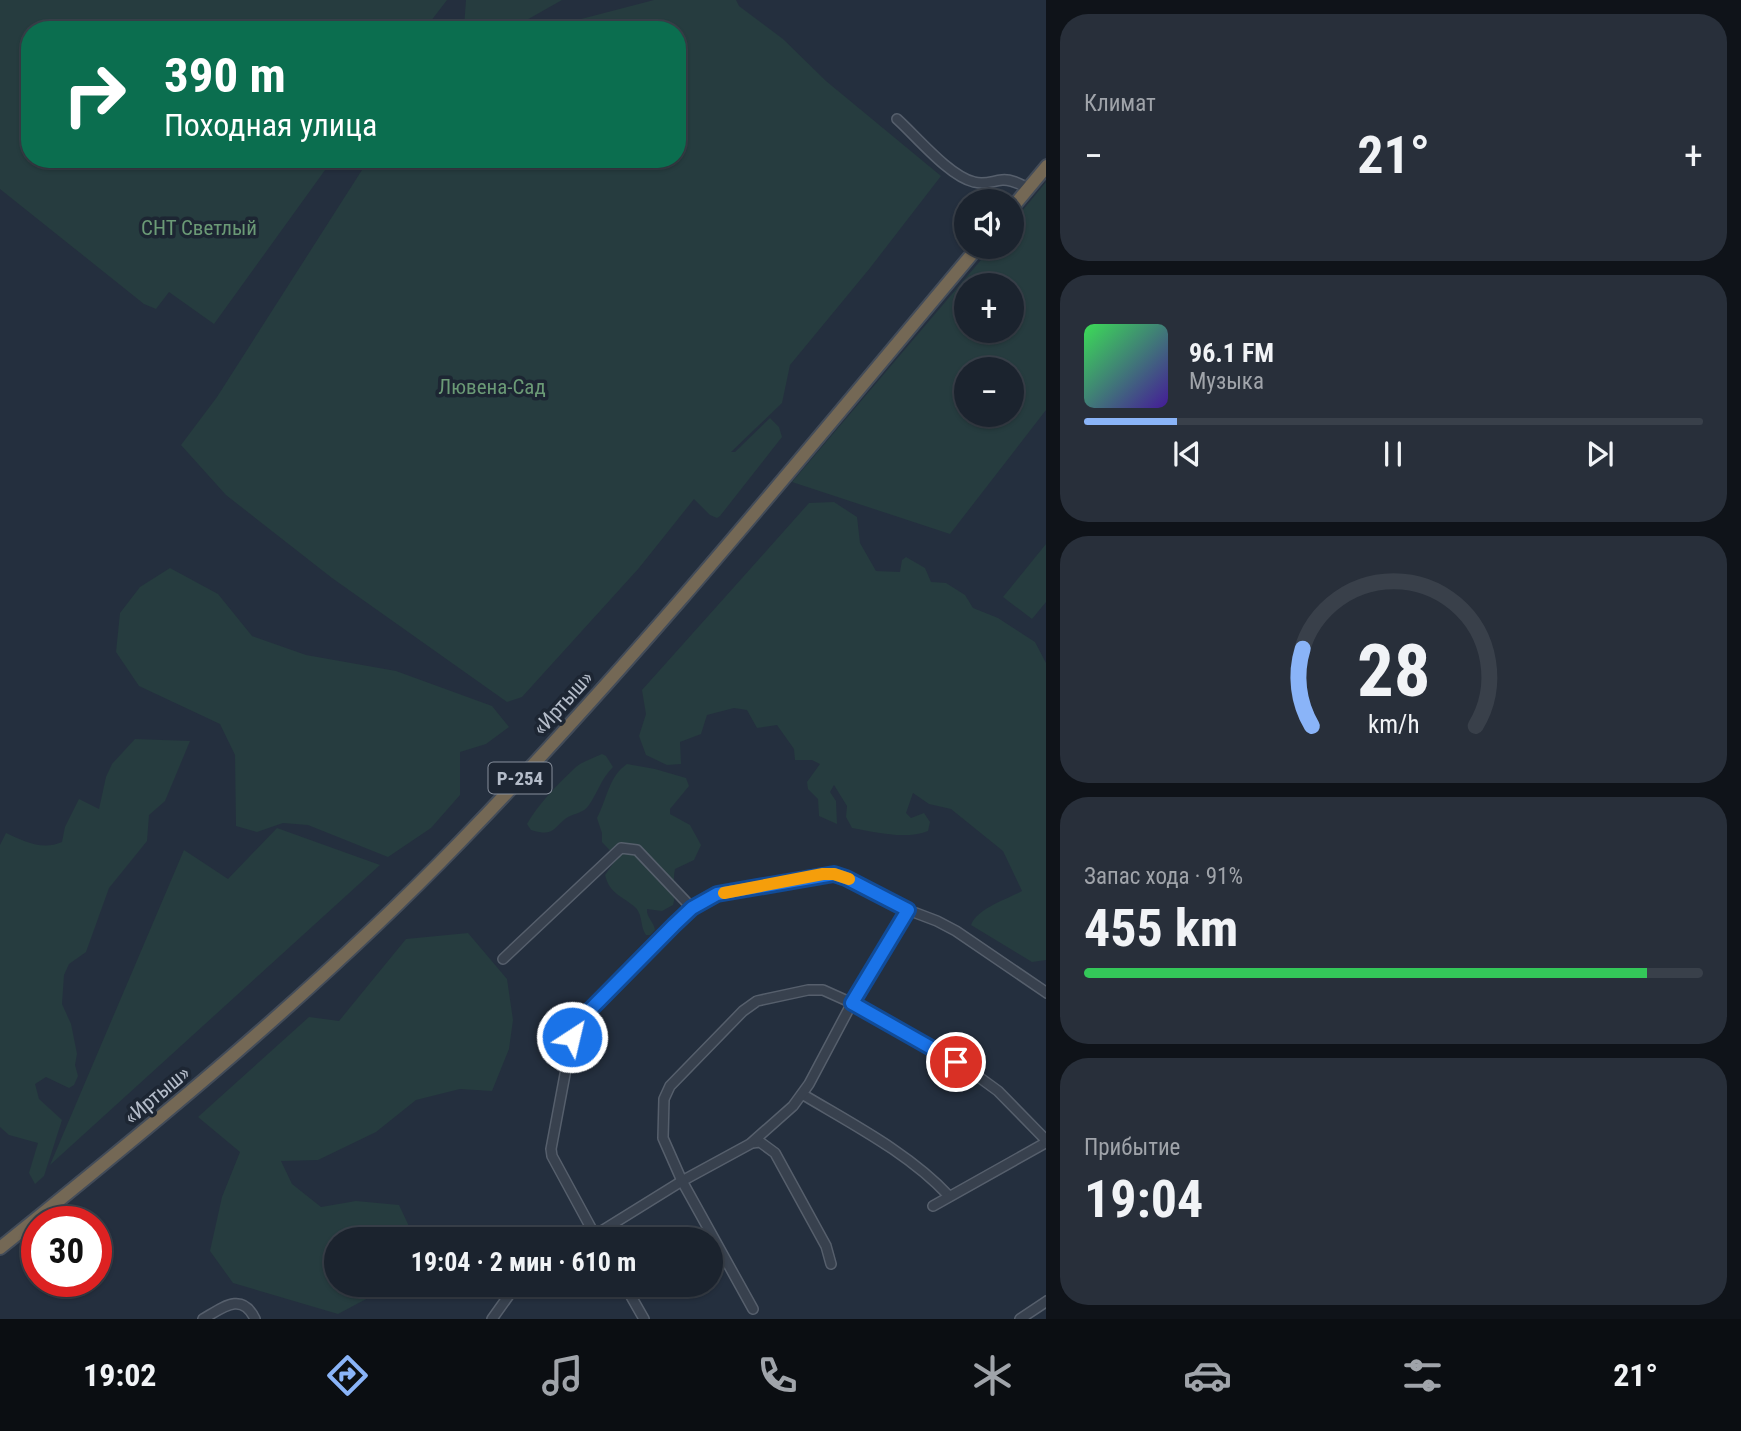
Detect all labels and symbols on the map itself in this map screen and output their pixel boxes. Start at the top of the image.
park label: СНТ Светлый [141,216,257,240]
park label: Лювена-Сад [438,375,546,399]
street label: «Иртыш» [528,666,598,740]
road number: Р-254 [489,762,552,793]
position arrow [535,1000,609,1074]
pin [926,1032,986,1092]
street label: «Иртыш» [119,1061,195,1129]
speed limit sign: 30 [21,1206,112,1297]

